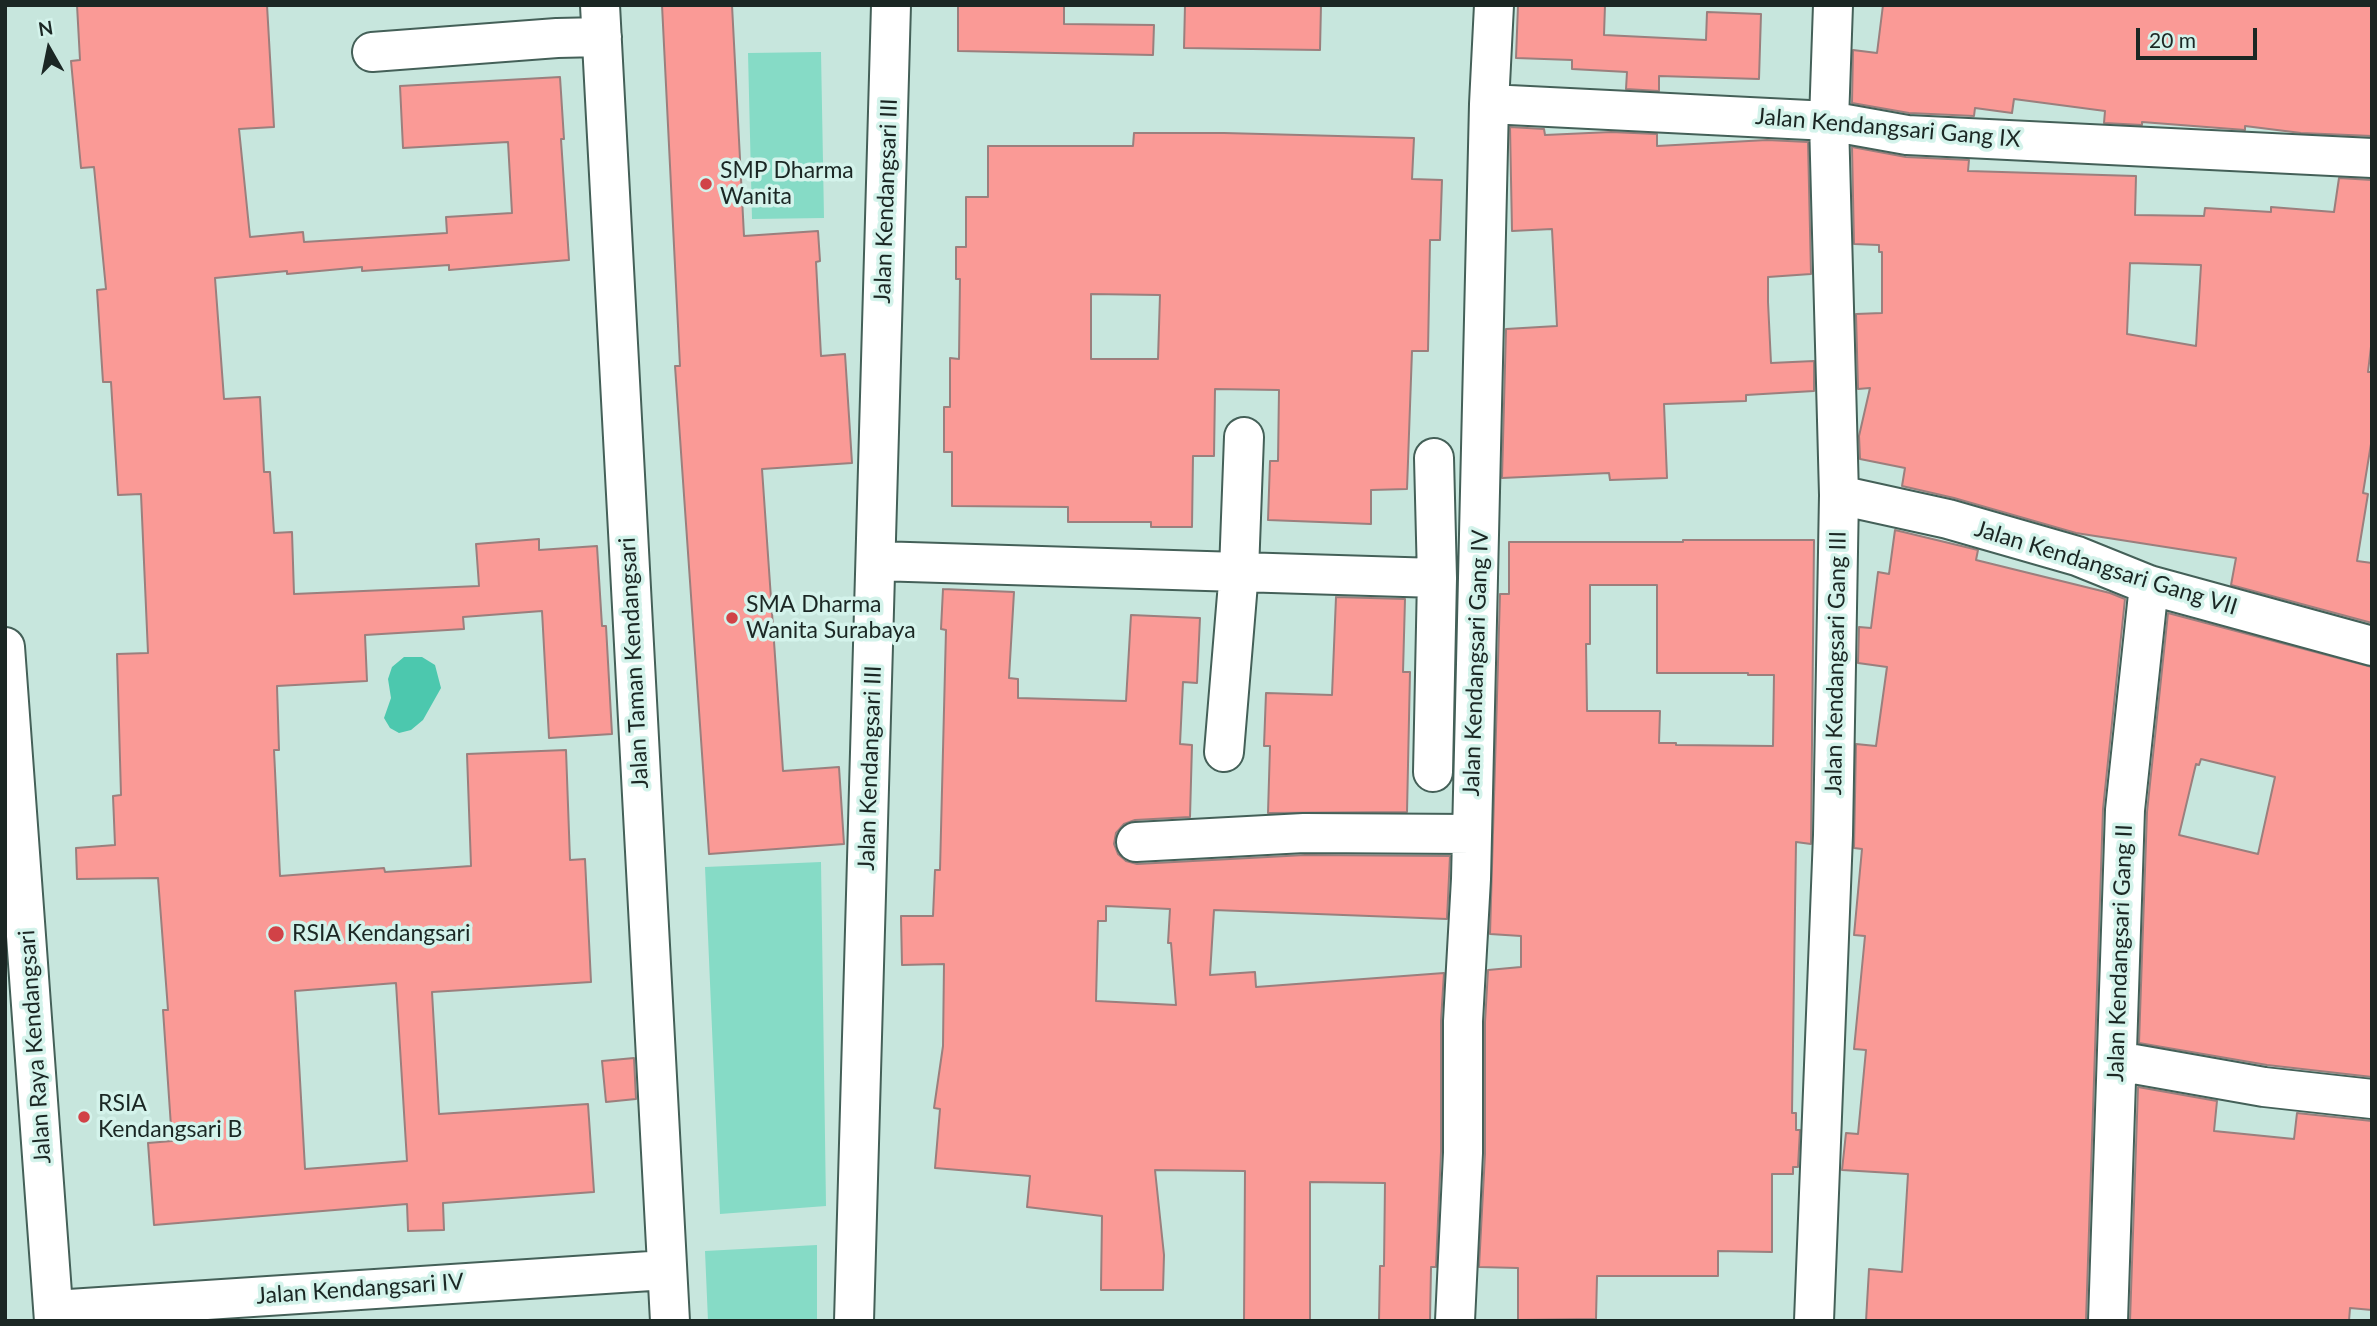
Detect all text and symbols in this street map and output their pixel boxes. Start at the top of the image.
north arrow [14,14,84,84]
scale bar [2139,14,2260,58]
text: N [37,15,55,40]
text: 20 m [2149,27,2196,52]
street label: Jalan Kendangsari III [869,98,903,304]
street label: Jalan Kendangsari Gang IX [1754,103,2022,153]
place label: SMP Dharma Wanita [720,157,854,211]
marker: SMP Dharma Wanita [698,176,714,192]
street label: Jalan Kendangsari Gang VII [1971,515,2241,621]
street label: Jalan Kendangsari Gang IV [1458,529,1494,797]
street label: Jalan Kendangsari Gang III [1820,531,1852,795]
street label: Jalan Taman Kendangsari [614,537,654,789]
place label: SMA Dharma Wanita Surabaya [746,591,916,645]
marker: SMA Dharma Wanita Surabaya [724,610,740,626]
street label: Jalan Kendangsari III [853,665,887,871]
street label: Jalan Kendangsari Gang II [2102,824,2138,1082]
place label: RSIA Kendangsari [292,920,471,948]
marker: RSIA Kendangsari [266,924,286,944]
street label: Jalan Raya Kendangsari [13,929,57,1165]
place label: RSIA Kendangsari B [98,1090,242,1144]
marker: RSIA Kendangsari B [76,1109,92,1125]
street label: Jalan Kendangsari IV [255,1268,465,1310]

